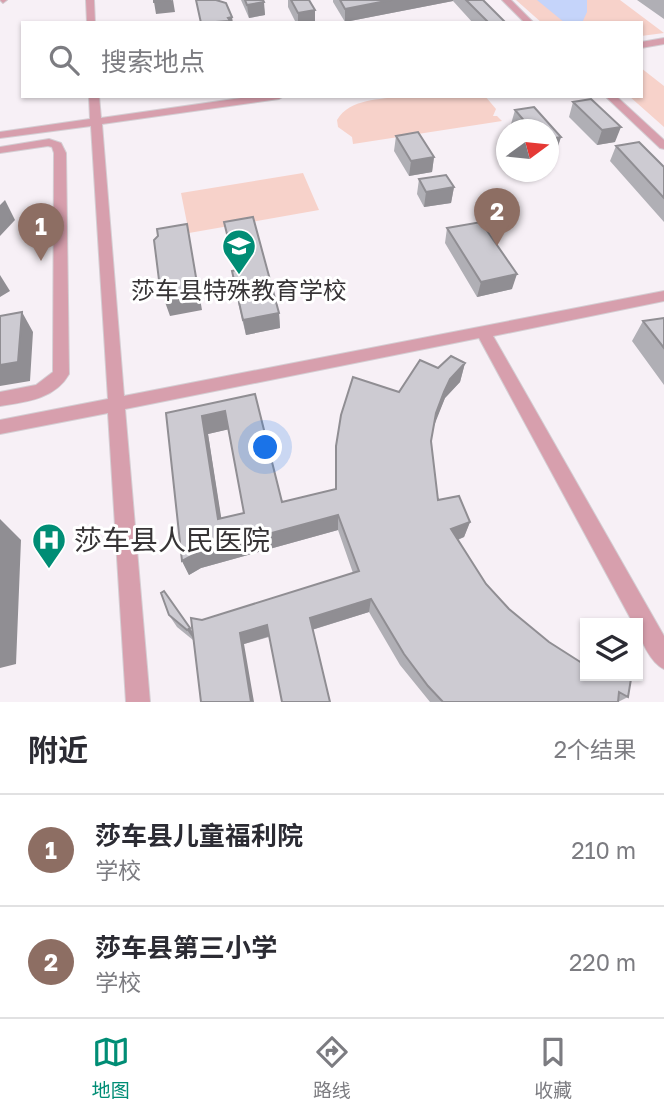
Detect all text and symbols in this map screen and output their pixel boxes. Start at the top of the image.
search box [21,21,643,98]
icon: search [45,41,83,79]
text: 搜索地点 [101,46,205,77]
north arrow [496,119,559,182]
pin: 2 [474,188,520,246]
pin: 1 [18,203,64,261]
school or university icon: 莎车县特殊教育学校 [220,227,258,276]
place label: 莎车县特殊教育学校 [131,275,347,304]
your location [248,430,282,464]
hospital icon: 莎车县人民医院 [30,521,68,570]
place label: 莎车县人民医院 [74,523,270,556]
map controls [580,618,643,681]
button: layers [580,618,643,681]
text: 附近 [28,732,88,768]
text: 2个结果 [554,735,636,763]
text: 莎车县儿童福利院 [95,820,303,851]
text: 1 [45,836,57,864]
text: 210 m [571,836,636,864]
text: 学校 [95,856,141,884]
text: 莎车县第三小学 [95,932,277,963]
text: 2 [44,948,58,976]
text: 220 m [569,948,636,976]
text: 学校 [95,968,141,996]
tab: 地图 [92,1033,130,1102]
tab: 路线 [313,1033,351,1102]
tab: 收藏 [534,1033,572,1102]

